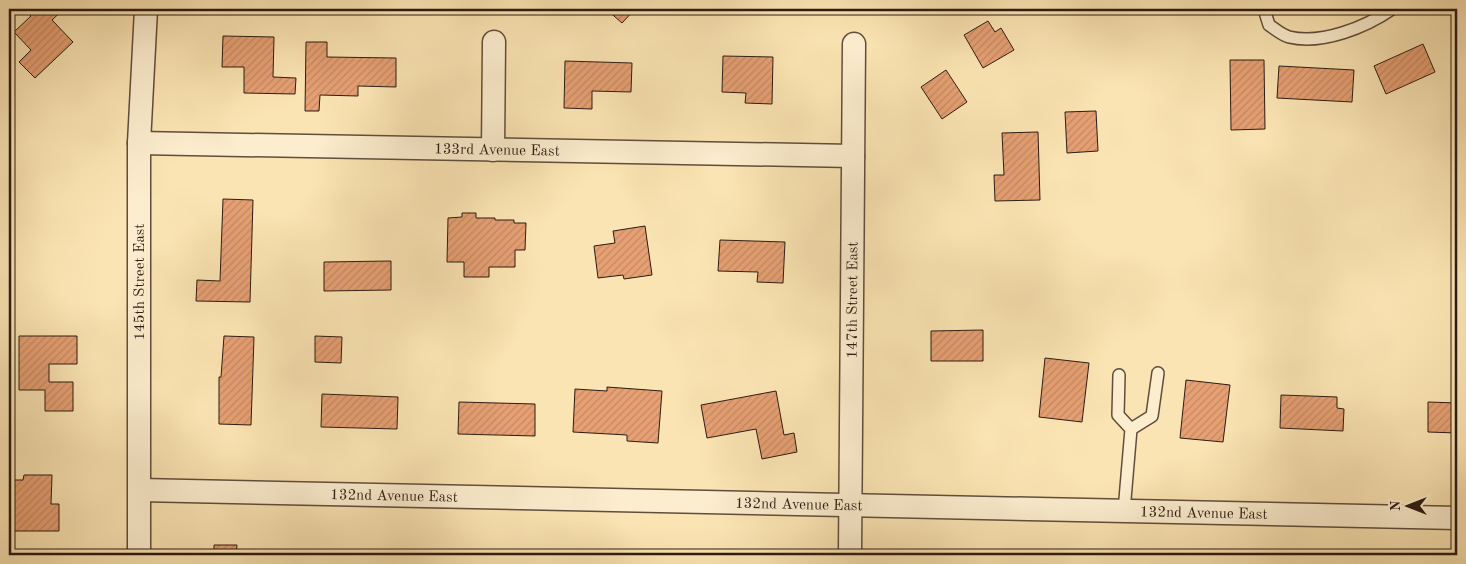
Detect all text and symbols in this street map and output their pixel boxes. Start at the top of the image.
street label: 133rd Avenue East [434,142,560,160]
street label: 145th Street East [133,223,148,341]
street label: 147th Street East [846,241,861,359]
north arrow [1384,482,1434,532]
street label: 132nd Avenue East [330,488,458,506]
street label: 132nd Avenue East [735,497,863,514]
text: N [1389,500,1403,511]
street label: 132nd Avenue East [1140,505,1268,523]

